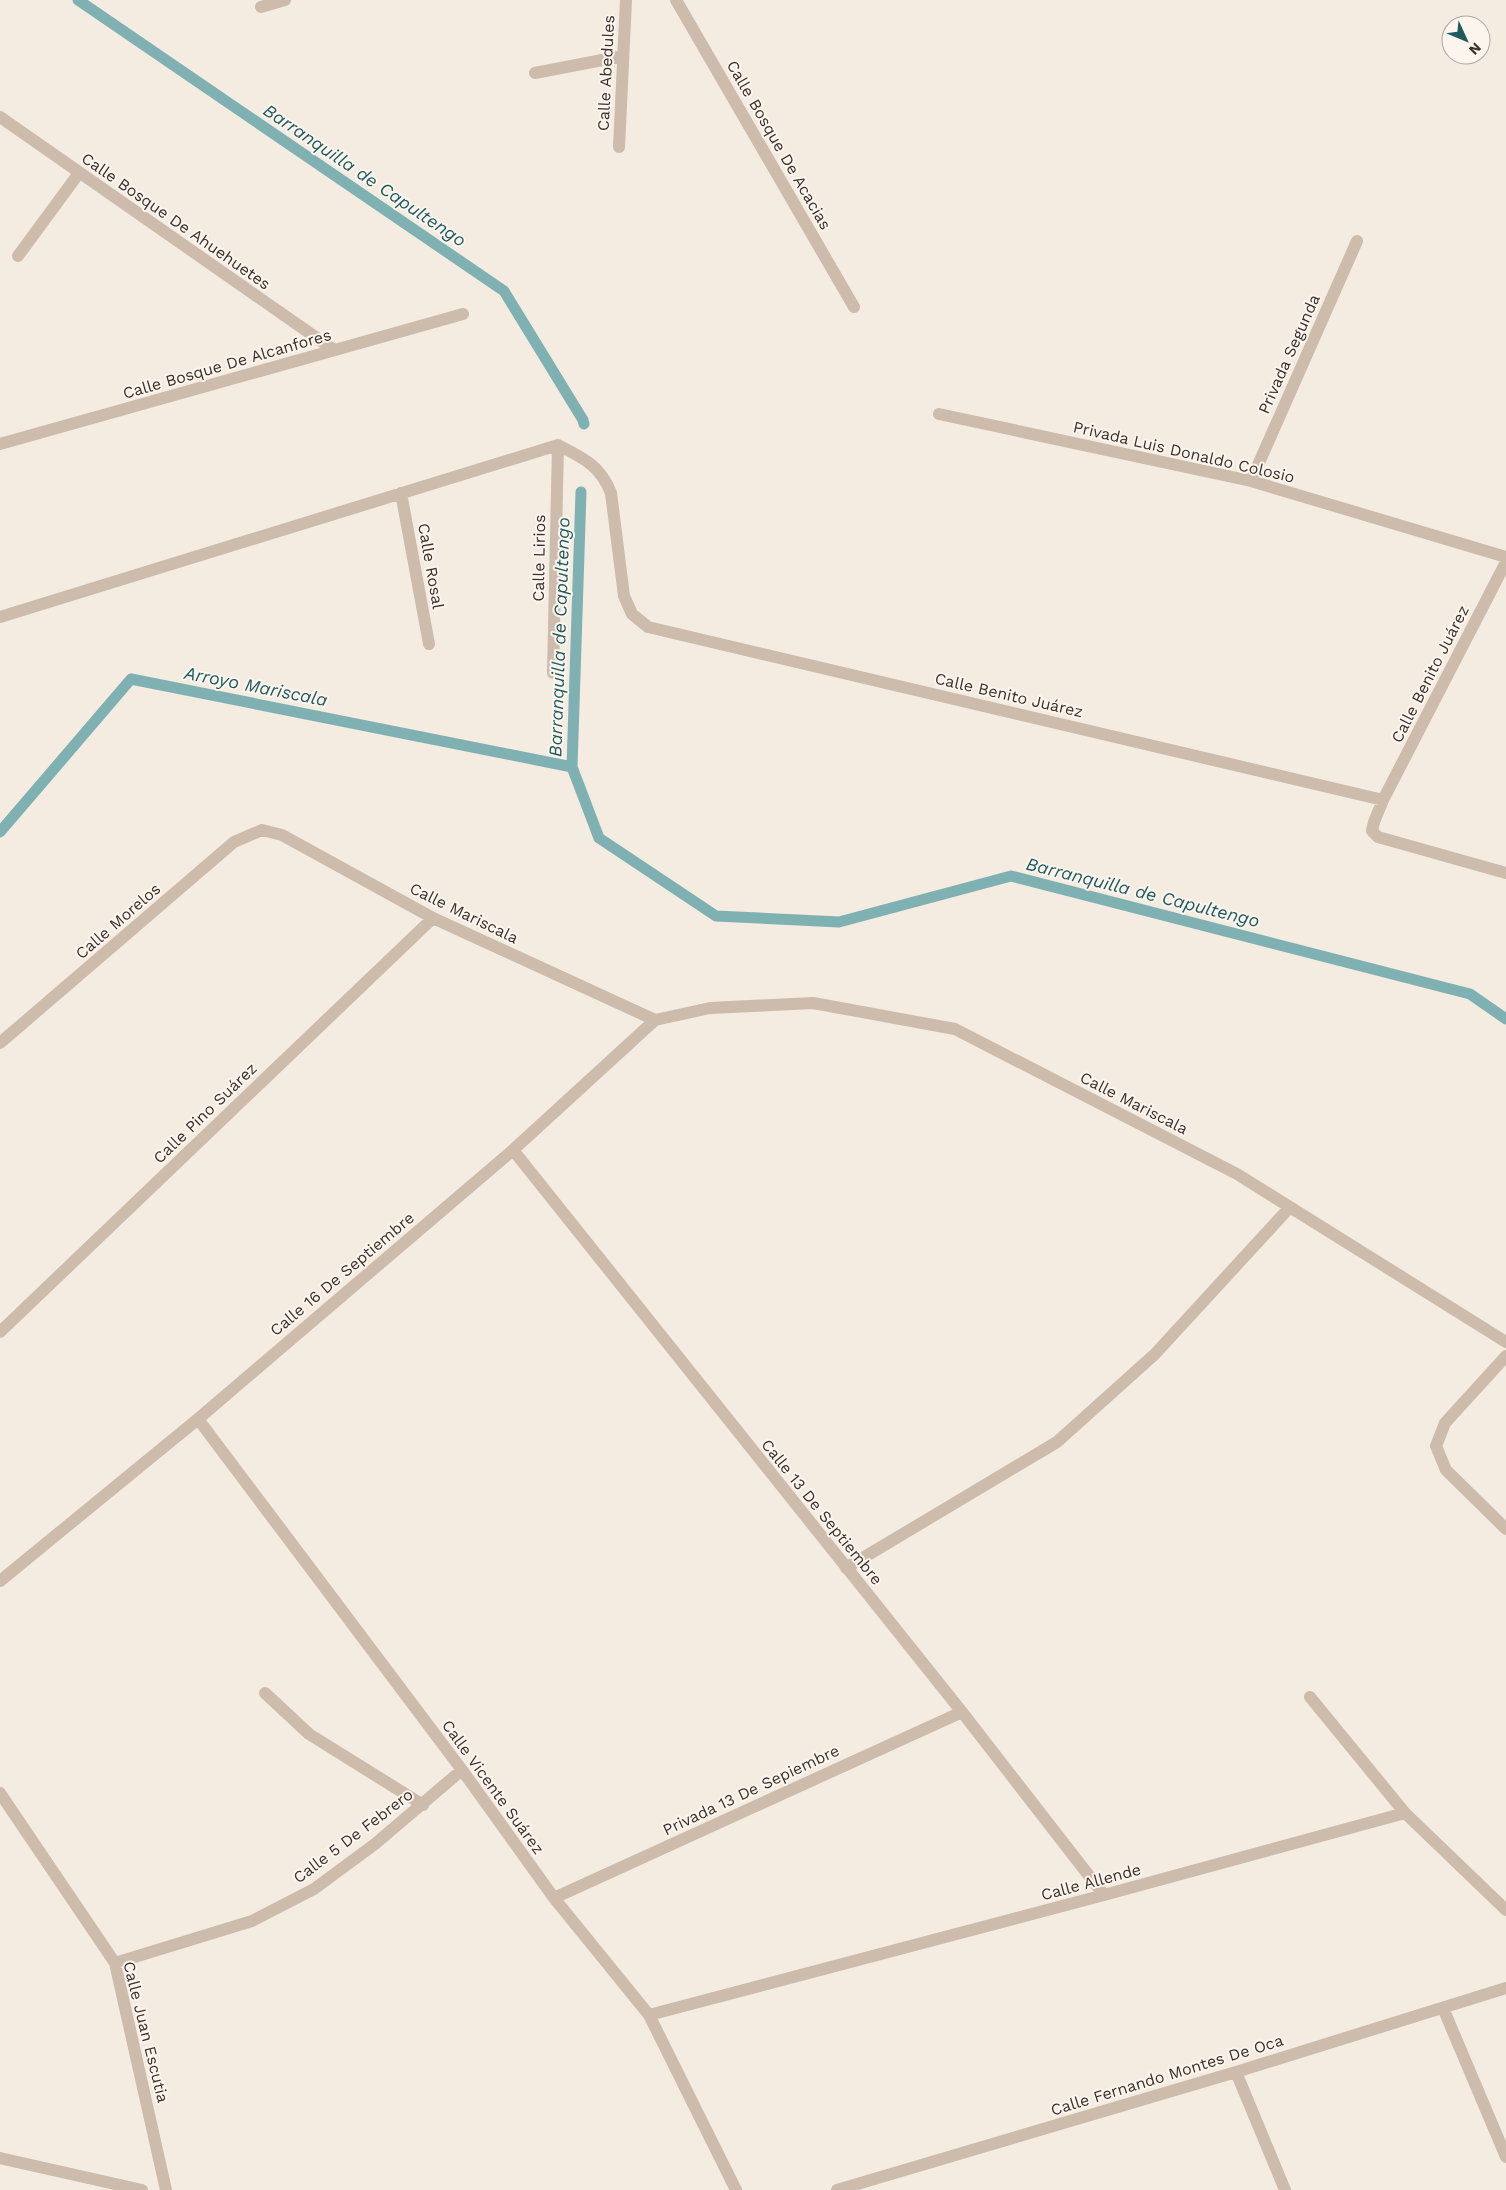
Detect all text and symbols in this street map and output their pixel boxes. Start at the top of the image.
street label: Calle Abedules [593,14,619,132]
north arrow [1441,15,1491,65]
text: N [1466,40,1485,58]
street label: Calle Bosque De Acacias [723,57,835,233]
water label: Barranquilla de Capultengo [260,99,470,251]
street label: Calle Bosque De Ahuehuetes [78,148,274,294]
street label: Privada Segunda [1254,291,1324,417]
street label: Calle Bosque De Alcanfores [121,325,333,403]
street label: Privada Luis Donaldo Colosio [1071,417,1297,487]
street label: Calle Lirios [529,514,549,602]
water label: Barranquilla de Capultengo [544,517,574,757]
street label: Calle Rosal [414,522,448,611]
street label: Calle Benito Juárez [1387,602,1473,746]
water label: Arroyo Mariscala [182,662,329,710]
street label: Calle Benito Juárez [933,669,1085,721]
water label: Barranquilla de Capultengo [1024,853,1262,931]
street label: Calle Morelos [72,879,164,963]
street label: Calle Mariscala [407,879,521,947]
street label: Calle Pino Suárez [149,1059,261,1167]
street label: Calle Mariscala [1077,1068,1191,1138]
street label: Calle 16 De Septiembre [266,1208,418,1340]
street label: Calle 13 De Septiembre [757,1435,887,1589]
street label: Calle Vicente Suárez [438,1716,548,1858]
street label: Privada 13 De Sepiembre [660,1741,842,1839]
street label: Calle 5 De Febrero [289,1785,417,1887]
street label: Calle Allende [1039,1860,1143,1904]
street label: Calle Juan Escutia [119,1959,173,2105]
street label: Calle Fernando Montes De Oca [1048,2031,1286,2119]

